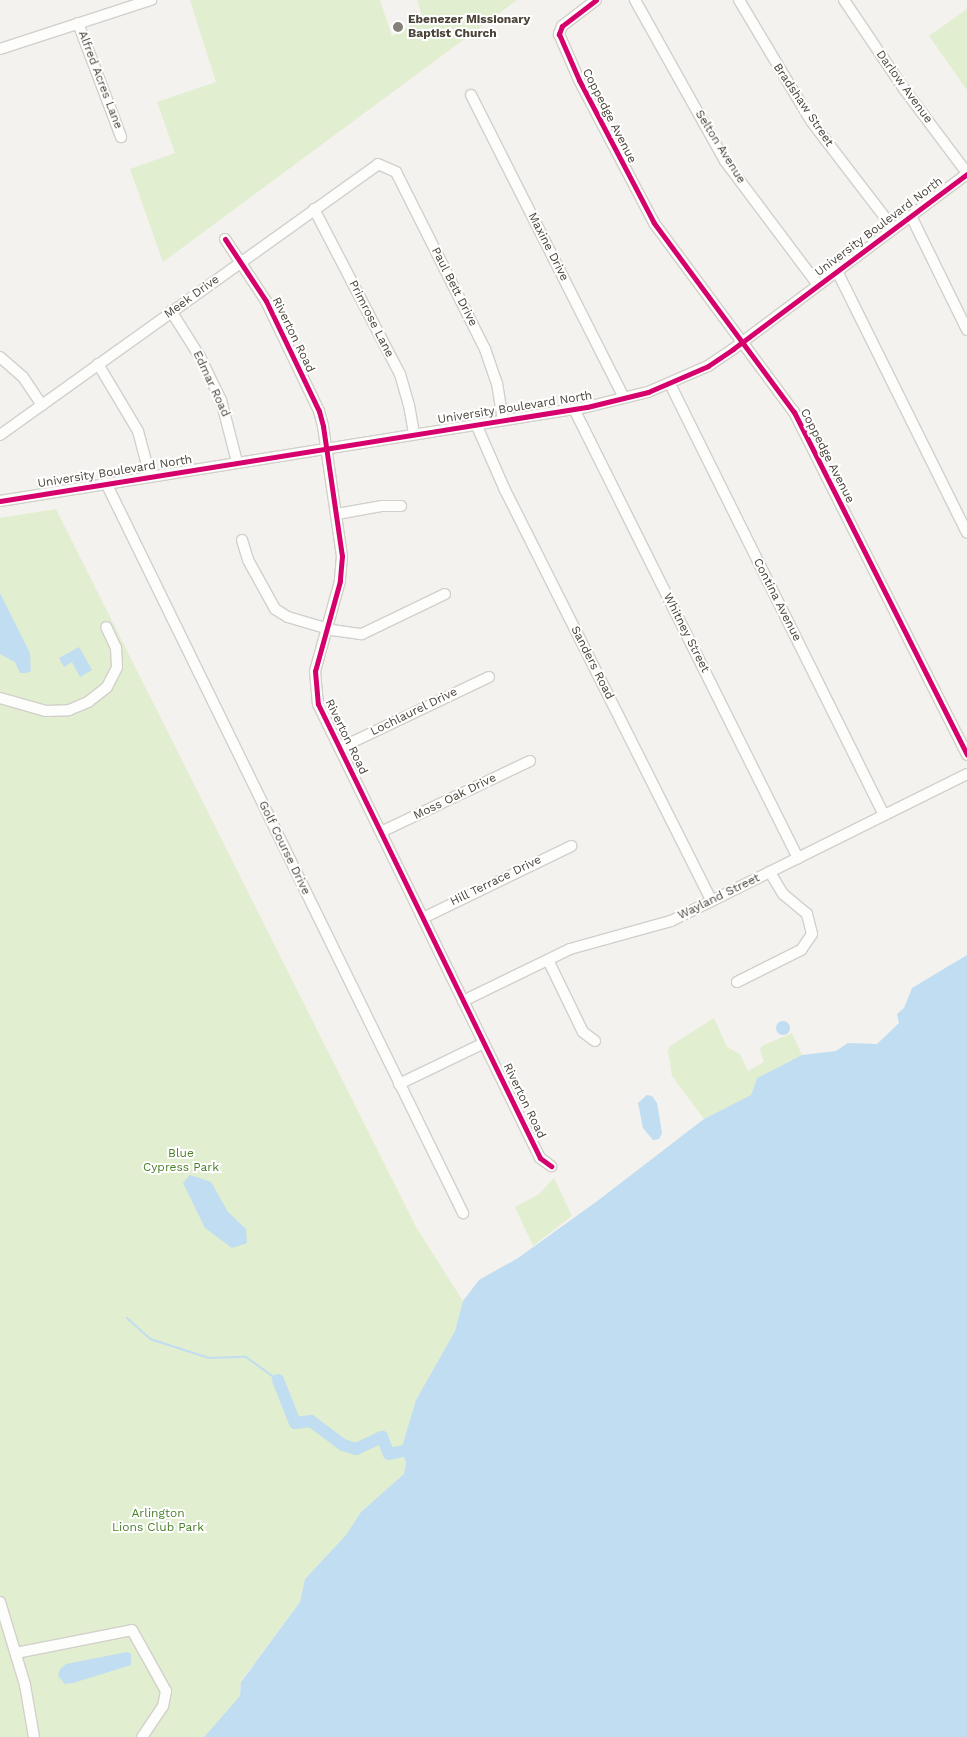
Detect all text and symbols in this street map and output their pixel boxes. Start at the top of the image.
place label: Ebenezer Missionary Baptist Church [408,13,530,41]
marker: Ebenezer Missionary Baptist Church [392,21,404,33]
street label: Alfred Acres Lane [75,29,125,131]
street label: Darlow Avenue [872,47,936,127]
street label: Bradshaw Street [770,61,836,149]
street label: Coppedge Avenue [579,66,639,166]
street label: Selton Avenue [692,107,748,187]
street label: University Boulevard North [812,174,946,280]
street label: Maxine Drive [525,210,571,284]
street label: Paul Bett Drive [428,245,480,329]
street label: Meek Drive [162,272,222,322]
street label: Primrose Lane [345,278,397,360]
street label: Riverton Road [269,295,317,375]
street label: Edmar Road [189,349,233,419]
street label: University Boulevard North [437,389,593,427]
street label: Coppedge Avenue [797,406,857,506]
street label: University Boulevard North [37,453,193,491]
street label: Contina Avenue [750,556,804,644]
street label: Whitney Street [660,591,712,675]
street label: Sanders Road [567,624,617,702]
street label: Lochlaurel Drive [368,685,460,739]
street label: Riverton Road [322,697,370,777]
street label: Moss Oak Drive [411,771,499,823]
street label: Golf Course Drive [255,799,313,897]
street label: Hill Terrace Drive [448,853,544,909]
street label: Wayland Street [676,871,762,923]
street label: Riverton Road [500,1061,548,1141]
park label: Blue Cypress Park [143,1147,219,1175]
park label: Arlington Lions Club Park [112,1507,204,1535]

